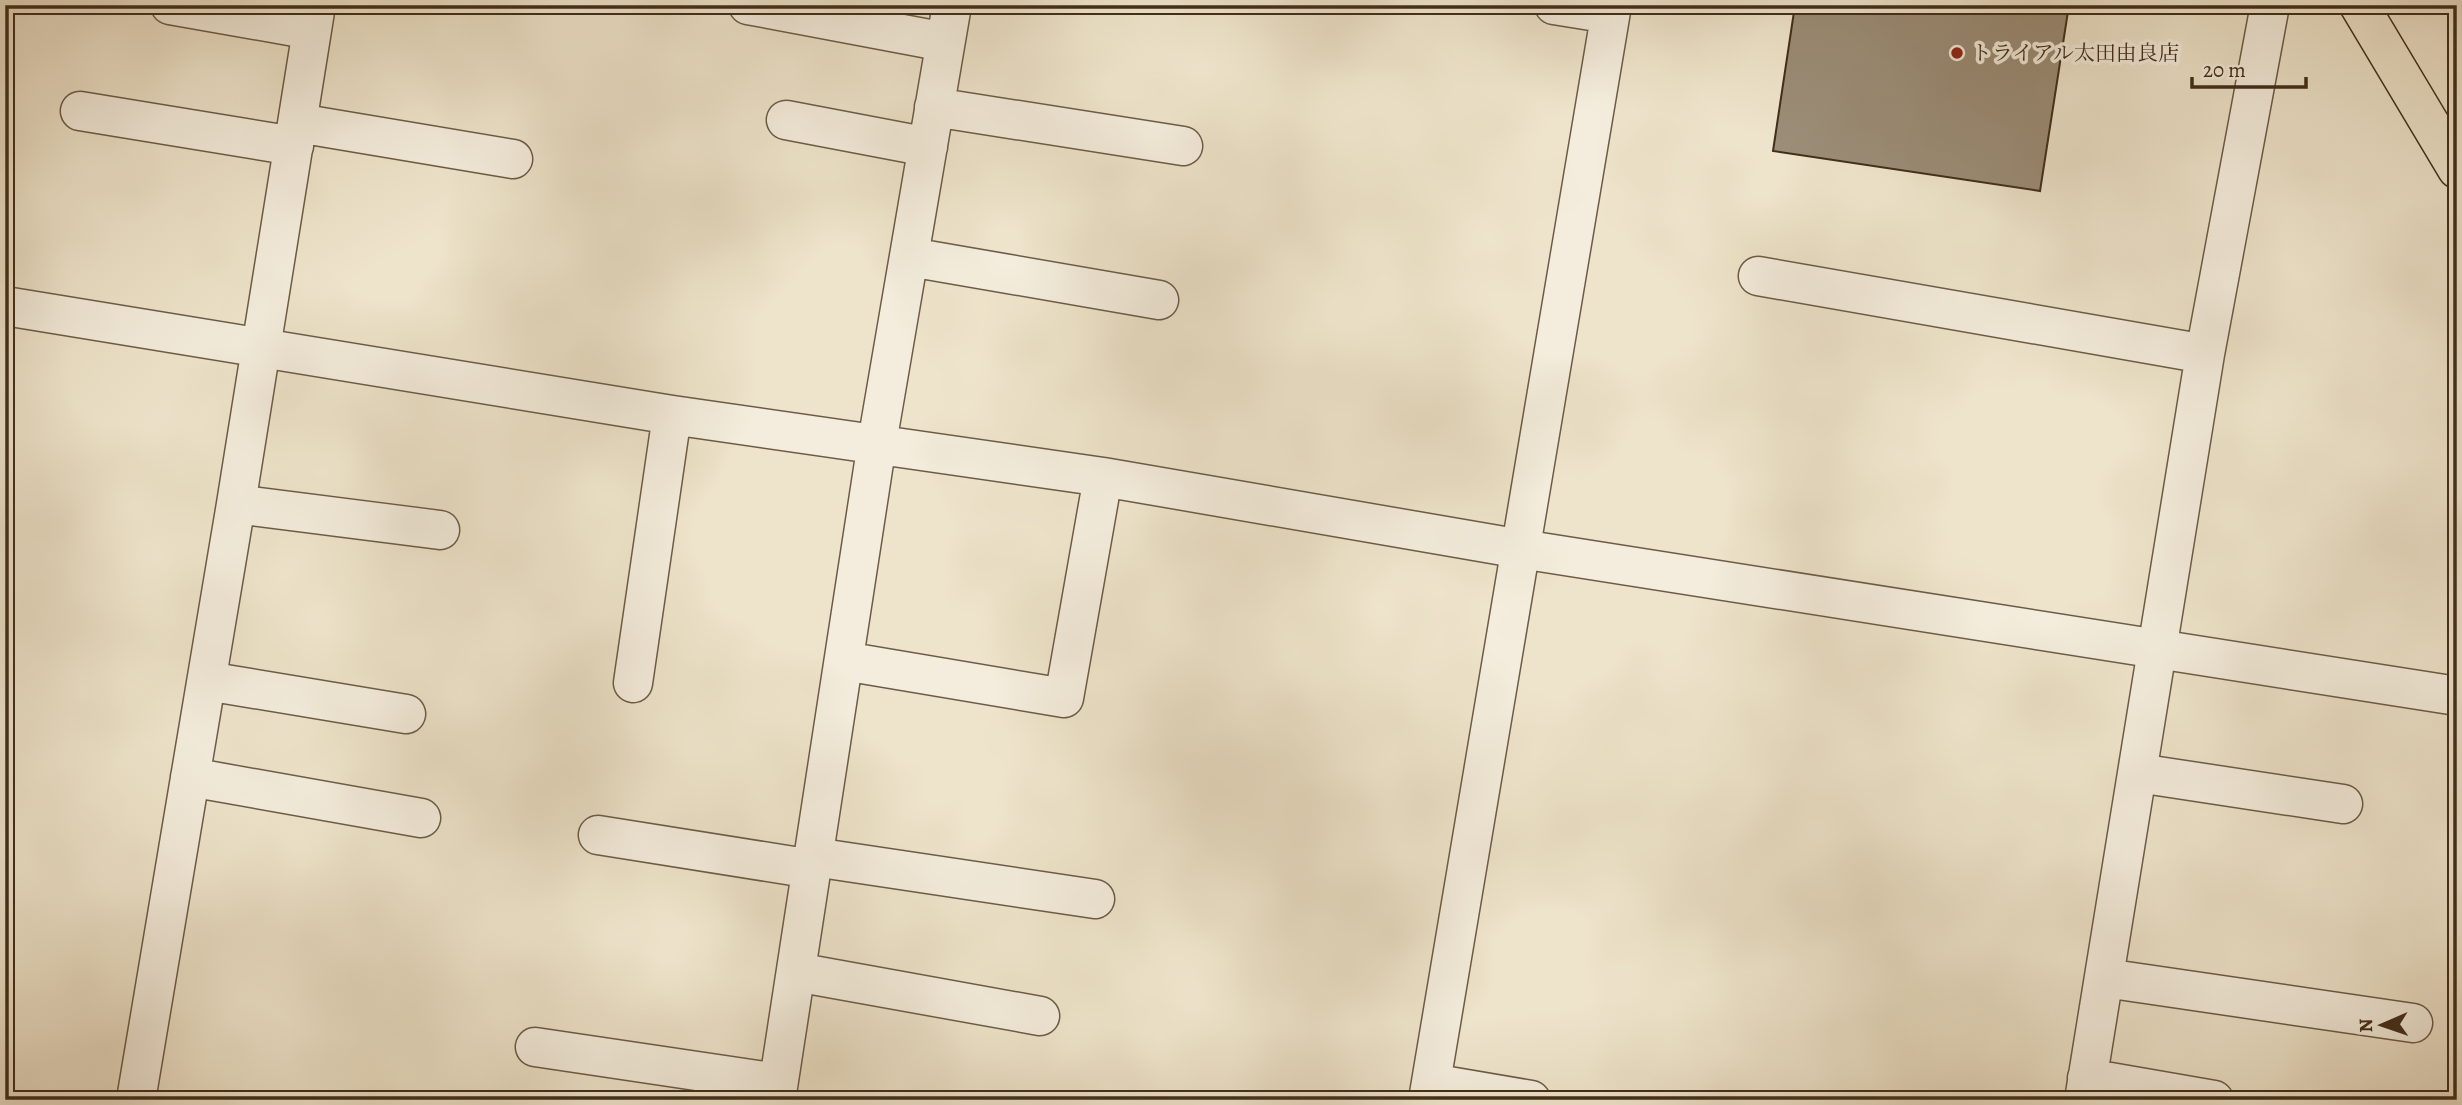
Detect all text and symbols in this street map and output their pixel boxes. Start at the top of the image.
place label: トライアル太田由良店 [1971,39,2179,67]
marker: トライアル太田由良店 [1949,45,1965,61]
scale bar [2192,46,2306,90]
text: 20 m [2203,56,2246,84]
north arrow [2346,990,2416,1060]
text: N [2353,1018,2379,1033]

